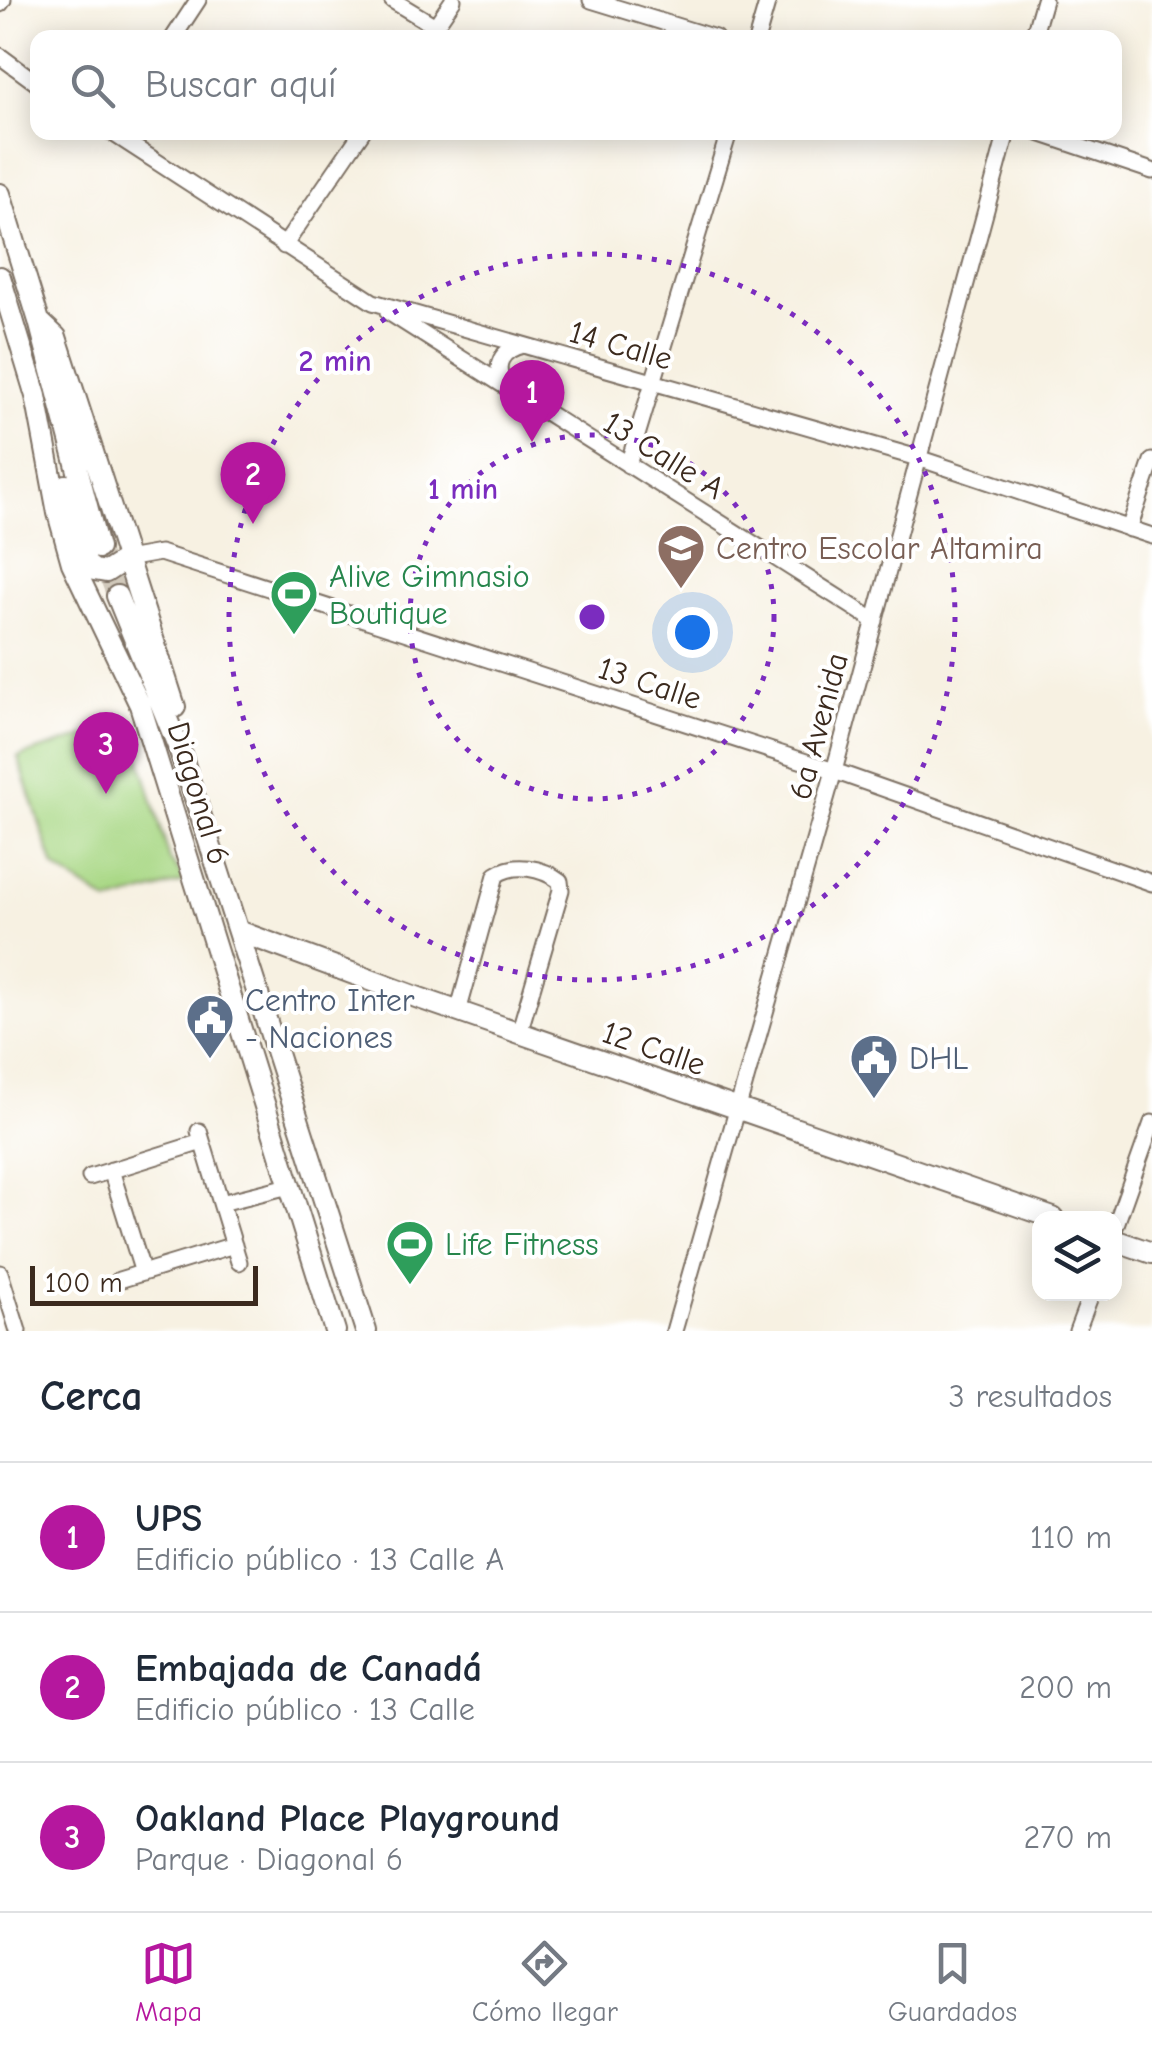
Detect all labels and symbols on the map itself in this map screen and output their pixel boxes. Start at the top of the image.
street label: 14 Calle [565,313,676,378]
text: 2 min [298,344,372,379]
pin: 1 [500,360,564,442]
street label: 13 Calle A [597,404,731,507]
pin: 2 [220,442,286,524]
text: 1 min [428,472,498,507]
school or university icon: Centro Escolar Altamira [655,522,707,590]
place label: Centro Escolar Altamira [716,530,1043,567]
place label: Alive Gimnasio Boutique [329,558,530,632]
sports icon: Alive Gimnasio Boutique [268,568,320,636]
centre of rings [574,599,610,635]
your location [667,607,718,658]
street label: 6a Avenida [781,649,856,804]
street label: 13 Calle [594,650,706,717]
pin: 3 [74,712,138,794]
street label: Diagonal 6 [159,717,238,869]
place label: Centro Inter - Naciones [245,982,415,1056]
public building icon: Centro Inter - Naciones [184,992,236,1060]
street label: 12 Calle [598,1014,710,1083]
public building icon: DHL [848,1032,900,1100]
place label: DHL [909,1040,968,1077]
sports icon: Life Fitness [384,1218,436,1286]
place label: Life Fitness [445,1226,599,1263]
scale bar [30,1261,258,1306]

